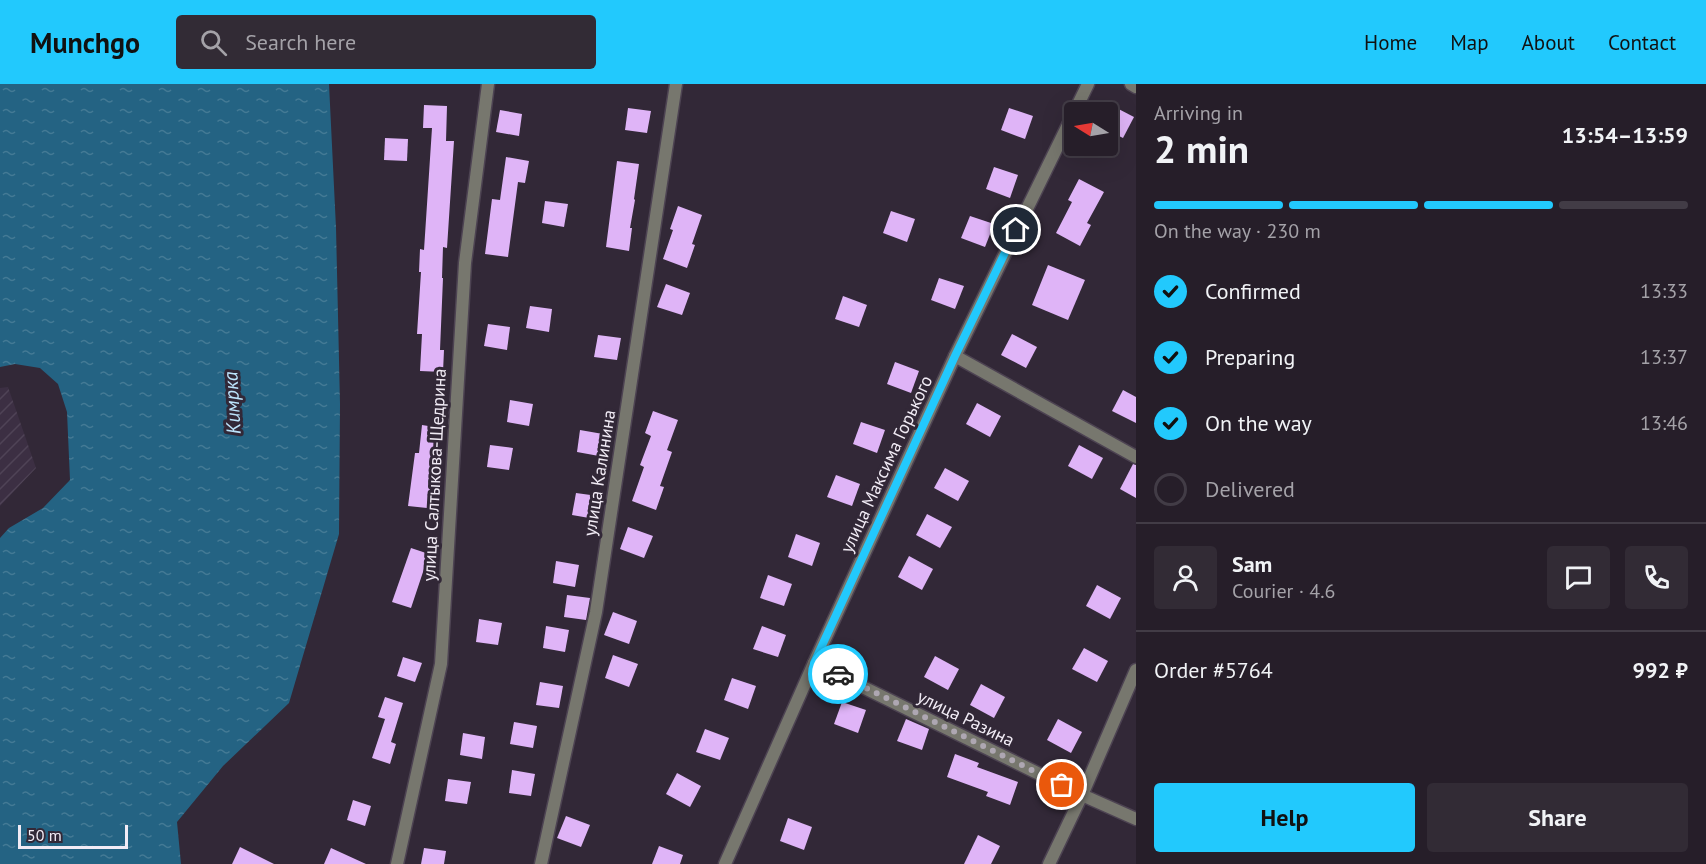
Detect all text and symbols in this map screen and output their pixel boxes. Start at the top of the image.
search box [176,15,596,69]
text: Munchgo [30,24,140,61]
icon: search [197,26,230,59]
text: Search here [245,28,356,56]
text: Home [1364,29,1417,56]
text: Map [1450,29,1489,56]
text: About [1522,29,1575,56]
text: Contact [1608,29,1676,56]
text: Arriving in [1154,100,1243,126]
north arrow [1064,102,1118,156]
map controls [1064,102,1118,156]
text: 13:54–13:59 [1562,121,1688,149]
text: 2 min [1154,123,1249,174]
pin [990,204,1041,255]
icon: home [999,213,1032,246]
text: On the way · 230 m [1154,218,1321,244]
icon: check [1154,275,1187,308]
text: Confirmed [1205,277,1301,305]
text: 13:33 [1640,278,1688,304]
icon: check [1154,341,1187,374]
text: Preparing [1205,343,1295,371]
text: 13:37 [1640,344,1688,370]
street label: улица Салтыкова-Щедрина [417,368,451,582]
water label: Кимрка [217,371,247,435]
street label: улица Максима Горького [835,372,937,556]
icon: check [1154,407,1187,440]
street label: улица Калинина [578,408,620,538]
text: On the way [1205,409,1312,437]
text: 13:46 [1640,410,1688,436]
text: Delivered [1205,475,1295,503]
button: person [1154,546,1217,609]
button: chat [1547,546,1610,609]
button: phone [1625,546,1688,609]
text: Sam [1232,550,1272,578]
text: Courier · 4.6 [1232,578,1335,604]
courier [808,644,868,704]
text: Order #5764 [1154,656,1273,684]
text: 992 ₽ [1633,656,1688,684]
icon: car [822,658,855,691]
street label: улица Разина [914,685,1018,751]
pin [1036,759,1087,810]
icon: bag [1045,768,1078,801]
button: Help [1154,783,1415,852]
button: Share [1427,783,1688,852]
scale bar [18,822,128,850]
text: 50 m [27,825,62,845]

